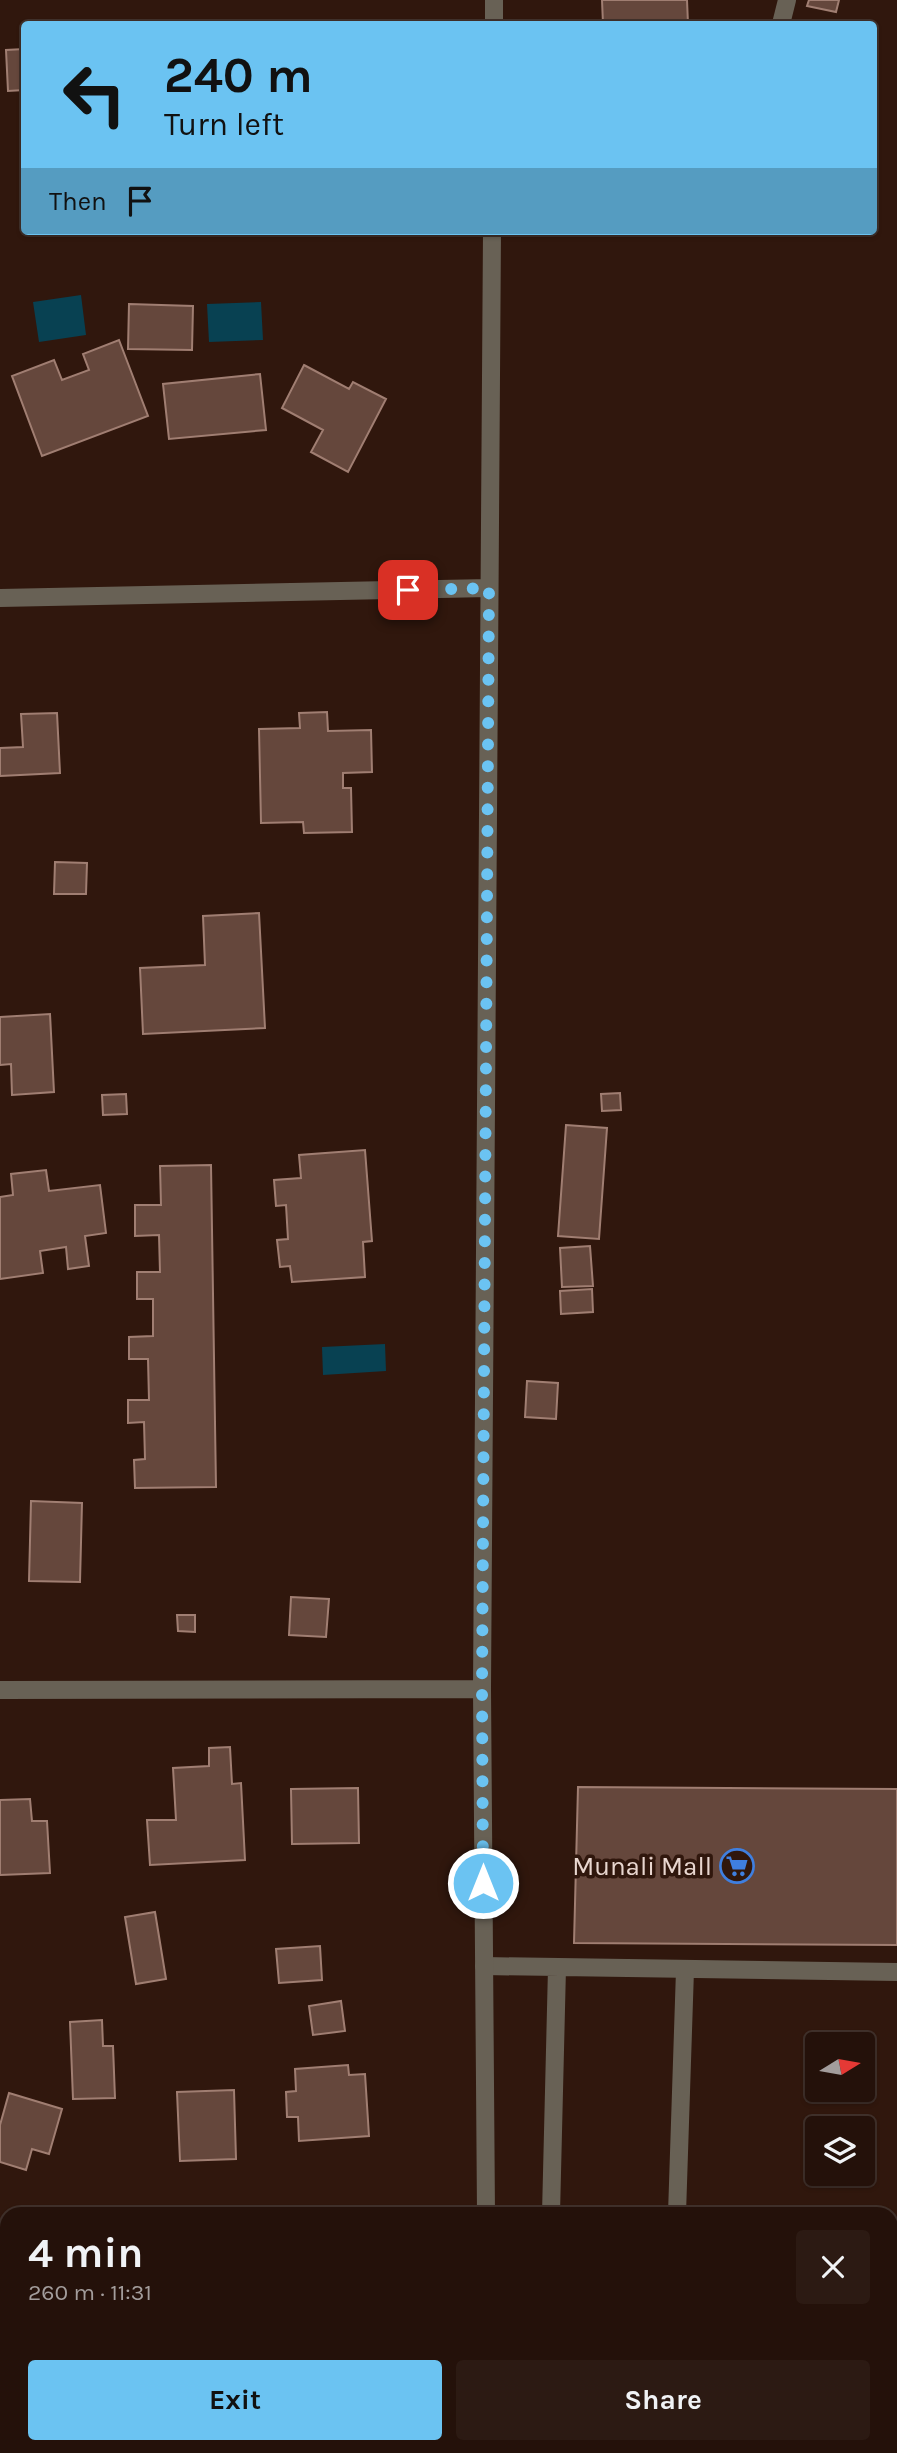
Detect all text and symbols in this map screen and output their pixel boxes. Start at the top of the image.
text: 240 m [164,47,313,104]
icon: left [49,49,140,140]
text: Turn left [164,106,284,143]
icon: arrive [121,182,159,220]
text: Then [49,186,107,217]
pin [378,560,438,620]
icon: arrive [389,571,427,609]
position arrow [446,1846,520,1920]
supermarket icon: Munali Mall [718,1847,756,1885]
place label: Munali Mall [572,1851,712,1882]
north arrow [805,2032,875,2102]
map controls [805,2032,875,2186]
button: layers [805,2116,875,2186]
text: 4 min [28,2228,143,2278]
button: close [796,2230,870,2304]
text: 260 m · 11:31 [28,2279,152,2306]
button: Exit [28,2360,442,2440]
button: Share [456,2360,870,2440]

